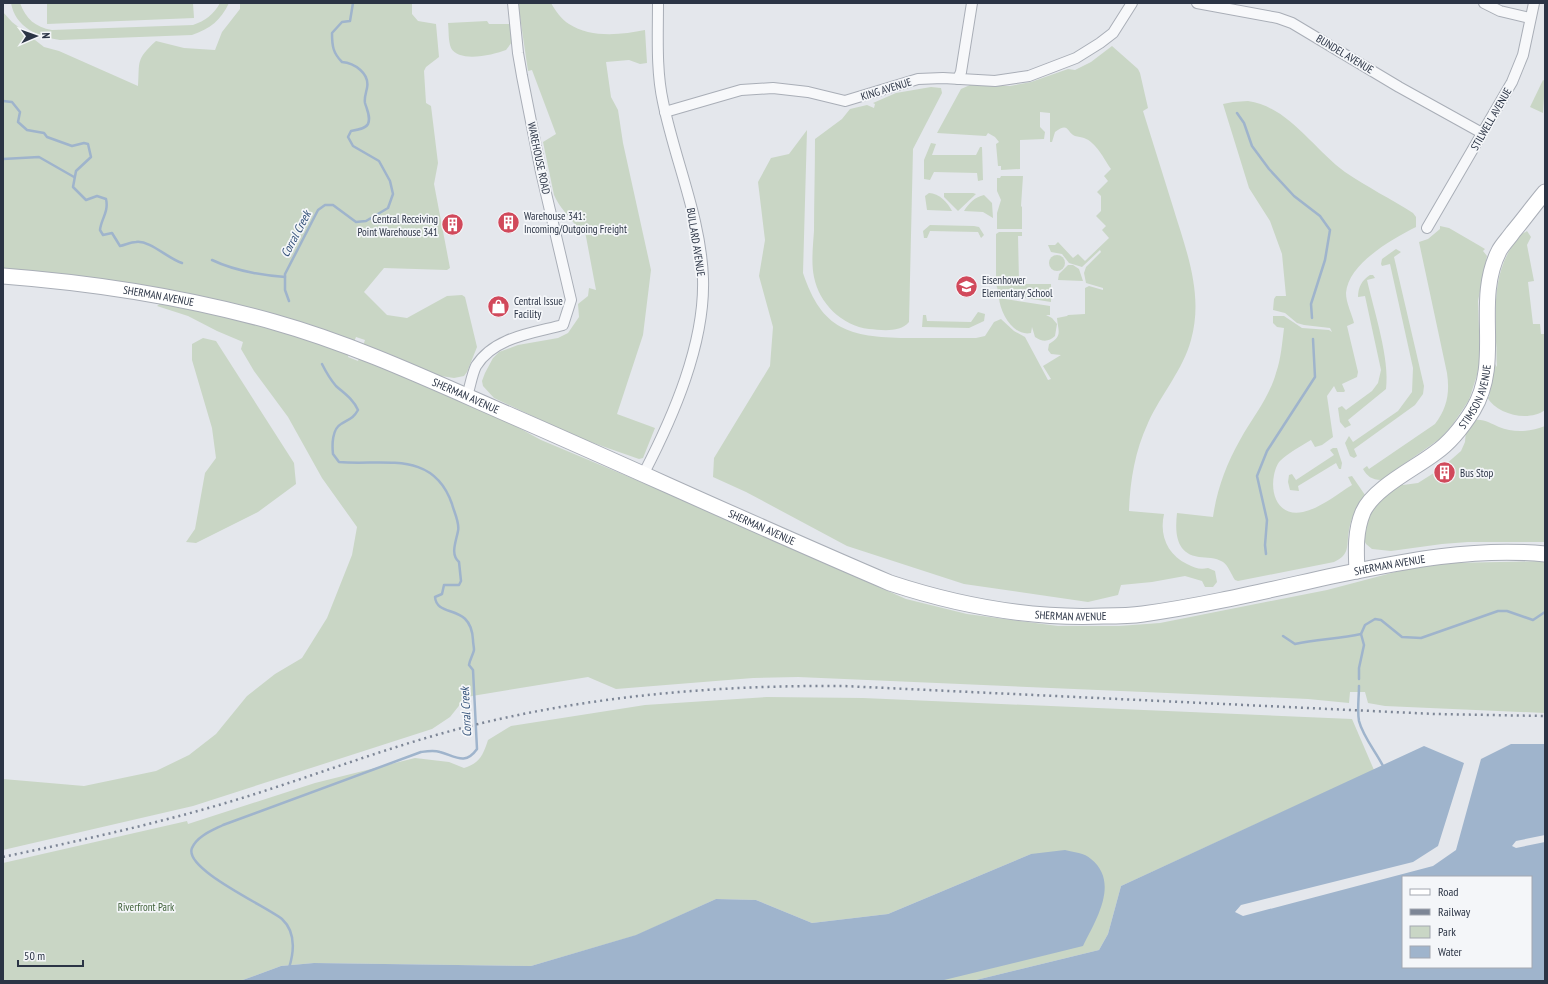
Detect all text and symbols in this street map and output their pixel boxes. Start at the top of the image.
north arrow [16,16,56,56]
street label: BUNDEL AVENUE [1314,31,1376,77]
text: N [39,32,53,39]
street label: KING AVENUE [859,75,913,103]
street label: STILWELL AVENUE [1467,85,1515,153]
street label: WAREHOUSE ROAD [525,121,554,196]
water label: Corral Creek [277,207,315,259]
street label: BULLARD AVENUE [684,207,708,278]
building icon: Warehouse 341: Incoming/Outgoing Freight [495,209,521,235]
place label: Warehouse 341: Incoming/Outgoing Freight [524,209,627,236]
place label: Central Receiving Point Warehouse 341 [357,212,438,239]
building icon: Central Receiving Point Warehouse 341 [440,212,466,238]
school or university icon: Eisenhower Elementary School [953,273,979,299]
place label: Eisenhower Elementary School [982,273,1053,300]
street label: SHERMAN AVENUE [122,283,196,309]
shop icon: Central Issue Facility [486,294,512,320]
place label: Central Issue Facility [514,294,563,321]
street label: STIMSON AVENUE [1455,364,1494,432]
street label: SHERMAN AVENUE [430,375,502,417]
building icon: Bus Stop [1431,460,1457,486]
place label: Bus Stop [1460,466,1493,480]
street label: SHERMAN AVENUE [726,506,798,548]
street label: SHERMAN AVENUE [1353,552,1426,578]
street label: SHERMAN AVENUE [1034,607,1107,623]
water label: Corral Creek [457,685,474,737]
legend [1402,876,1532,968]
text: Road [1438,884,1458,899]
park label: Riverfront Park [118,900,175,914]
text: Railway [1438,904,1471,919]
text: Park [1438,924,1456,939]
scale bar [18,942,83,968]
text: Water [1438,944,1463,959]
text: 50 m [24,948,45,963]

